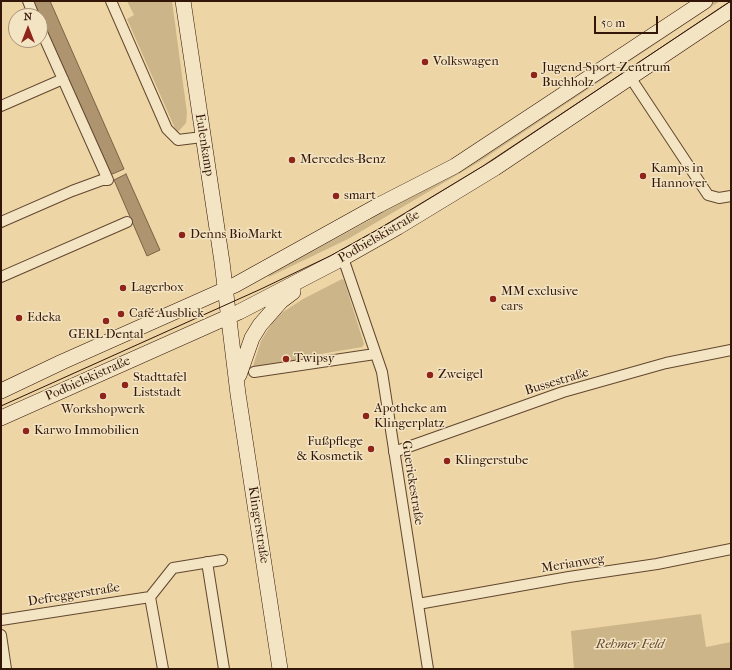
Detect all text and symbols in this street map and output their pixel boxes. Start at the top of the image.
north arrow [8,8,48,48]
scale bar [596,8,660,34]
text: N [24,10,32,23]
text: 50 m [601,16,625,30]
place label: Volkswagen [433,54,499,70]
marker: Volkswagen [420,57,430,67]
place label: Jugend-Sport-Zentrum Buchholz [542,60,670,91]
marker: Jugend-Sport-Zentrum Buchholz [529,70,539,80]
street label: Eulenkamp [191,113,217,177]
place label: Mercedes-Benz [300,152,386,168]
marker: Mercedes-Benz [287,155,297,165]
place label: Kamps in Hannover [651,161,707,192]
marker: Kamps in Hannover [638,171,648,181]
place label: smart [344,188,376,204]
marker: smart [331,191,341,201]
street label: Podbielskistraße [335,207,423,267]
place label: Denns BioMarkt [190,227,282,243]
marker: Denns BioMarkt [177,230,187,240]
place label: Lagerbox [131,280,184,296]
marker: Lagerbox [118,283,128,293]
place label: MM exclusive cars [501,284,578,315]
marker: MM exclusive cars [488,294,498,304]
place label: Café Ausblick [129,306,204,322]
marker: Café Ausblick [116,309,126,319]
place label: Edeka [27,310,61,326]
marker: Edeka [14,313,24,323]
marker: GERL Dental [101,316,111,326]
place label: GERL Dental [68,327,144,343]
place label: Twipsy [294,351,335,367]
street label: Podbielskistraße [43,353,133,405]
marker: Twipsy [281,354,291,364]
street label: Bussestraße [523,365,591,399]
place label: Zweigel [438,367,483,383]
place label: Stadttafel Liststadt [133,370,187,401]
marker: Zweigel [425,370,435,380]
marker: Stadttafel Liststadt [120,380,130,390]
marker: Workshopwerk [98,391,108,401]
place label: Apotheke am Klingerplatz [374,401,447,432]
place label: Workshopwerk [61,402,145,418]
marker: Apotheke am Klingerplatz [361,411,371,421]
place label: Karwo Immobilien [34,423,139,439]
marker: Karwo Immobilien [21,426,31,436]
place label: Fußpflege & Kosmetik [297,434,363,465]
street label: Guerickestraße [398,440,426,526]
marker: Fußpflege & Kosmetik [366,444,376,454]
place label: Klingerstube [455,453,528,469]
marker: Klingerstube [442,456,452,466]
street label: Klingerstraße [244,485,272,565]
street label: Merianweg [540,551,606,577]
street label: Defreggerstraße [27,580,121,610]
park label: Rehmer Feld [596,637,664,653]

